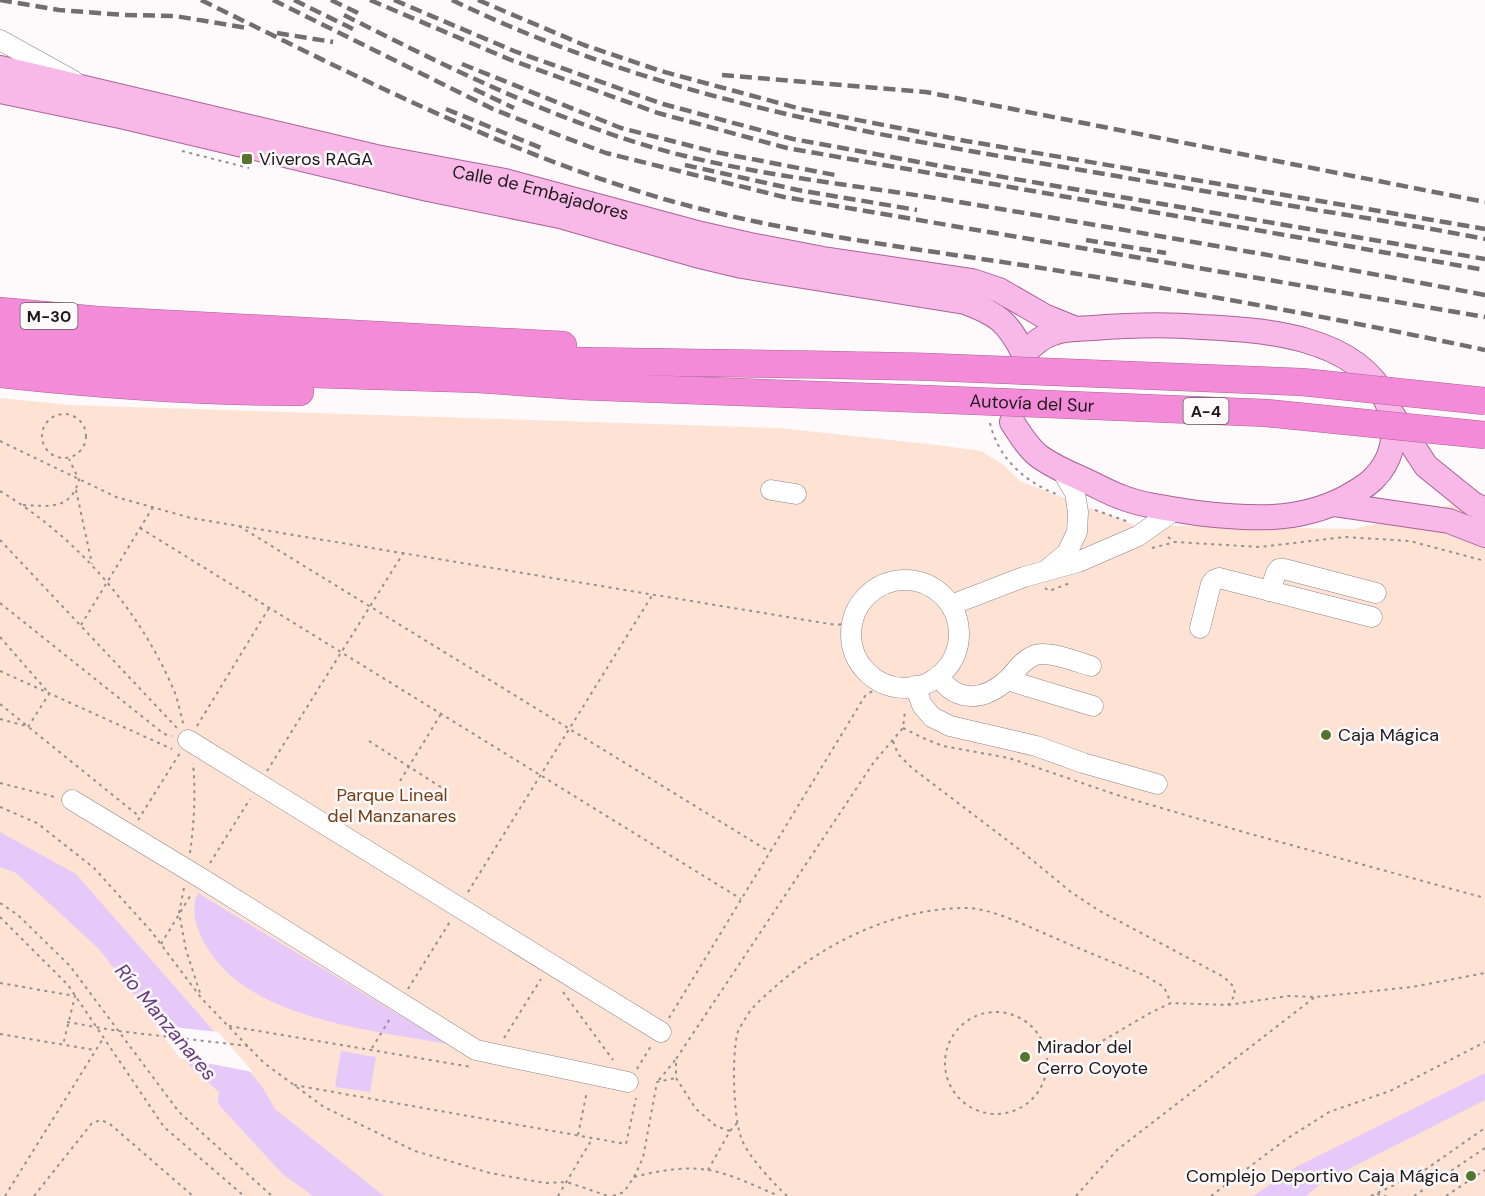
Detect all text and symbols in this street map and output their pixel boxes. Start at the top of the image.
place label: Viveros RAGA [259,147,373,171]
marker: Viveros RAGA [240,152,254,166]
street label: Calle de Embajadores [451,159,632,226]
road number: M-30 [20,303,78,329]
street label: Autovía del Sur [969,389,1095,418]
road number: A-4 [1184,398,1228,424]
place label: Caja Mágica [1338,723,1439,747]
marker: Caja Mágica [1319,728,1333,742]
park label: Parque Lineal del Manzanares [327,783,457,828]
water label: Río Manzanares [110,958,222,1086]
place label: Mirador del Cerro Coyote [1037,1035,1148,1080]
marker: Mirador del Cerro Coyote [1018,1050,1032,1064]
place label: Complejo Deportivo Caja Mágica [1186,1164,1459,1188]
marker: Complejo Deportivo Caja Mágica [1464,1169,1478,1183]

